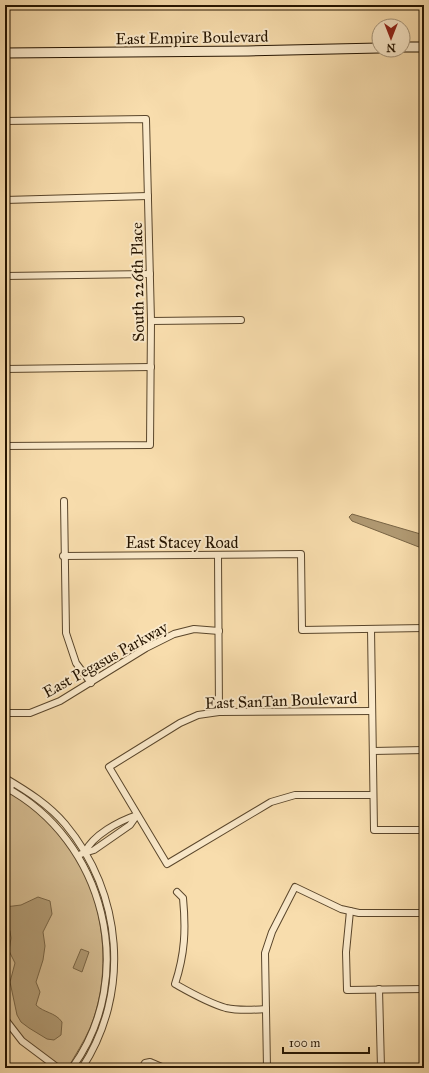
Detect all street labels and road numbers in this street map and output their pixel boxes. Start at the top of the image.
street label: East Empire Boulevard [115,27,269,48]
street label: South 226th Place [127,222,148,342]
street label: East Stacey Road [125,533,239,552]
street label: East Pegasus Parkway [39,617,172,703]
street label: East SanTan Boulevard [204,688,358,713]

